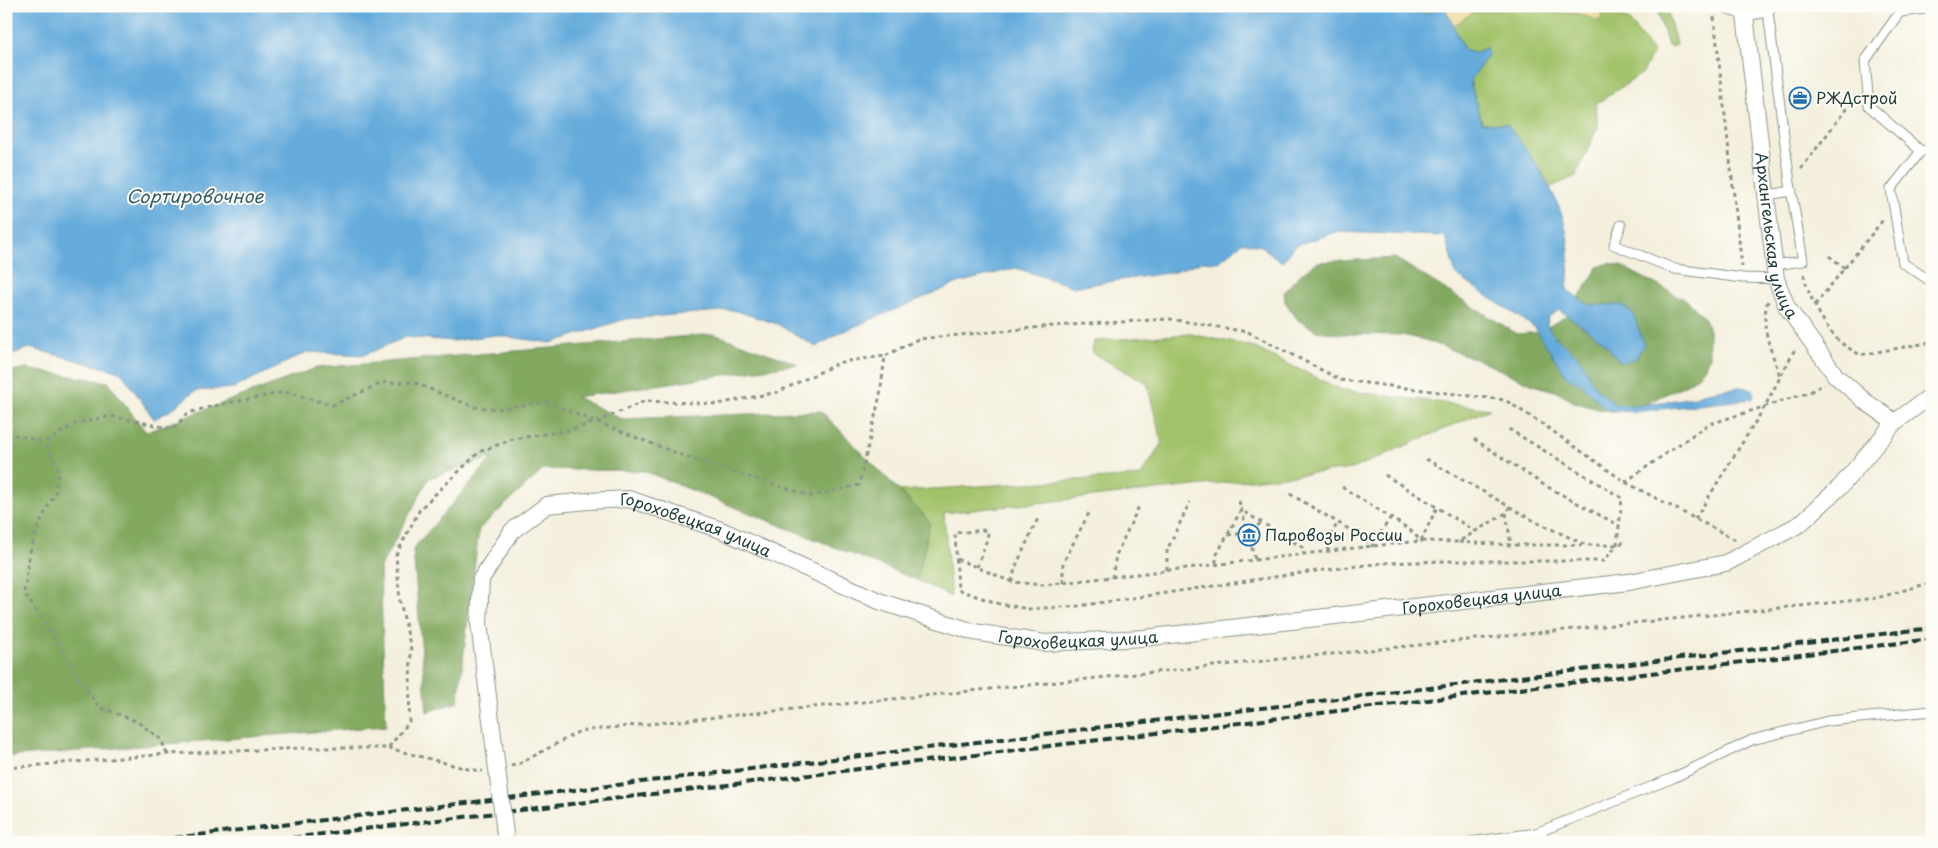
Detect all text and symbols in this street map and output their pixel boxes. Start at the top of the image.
place label: РЖДстрой [1816,85,1897,109]
office icon: РЖДстрой [1788,86,1812,110]
street label: Архангельская улица [1750,151,1805,323]
water label: Сортировочное [126,182,265,209]
street label: Гороховецкая улица [619,486,776,562]
place label: Паровозы России [1265,522,1403,546]
museum icon: Паровозы России [1237,523,1261,547]
street label: Гороховецкая улица [1400,577,1562,619]
street label: Гороховецкая улица [997,623,1159,654]

